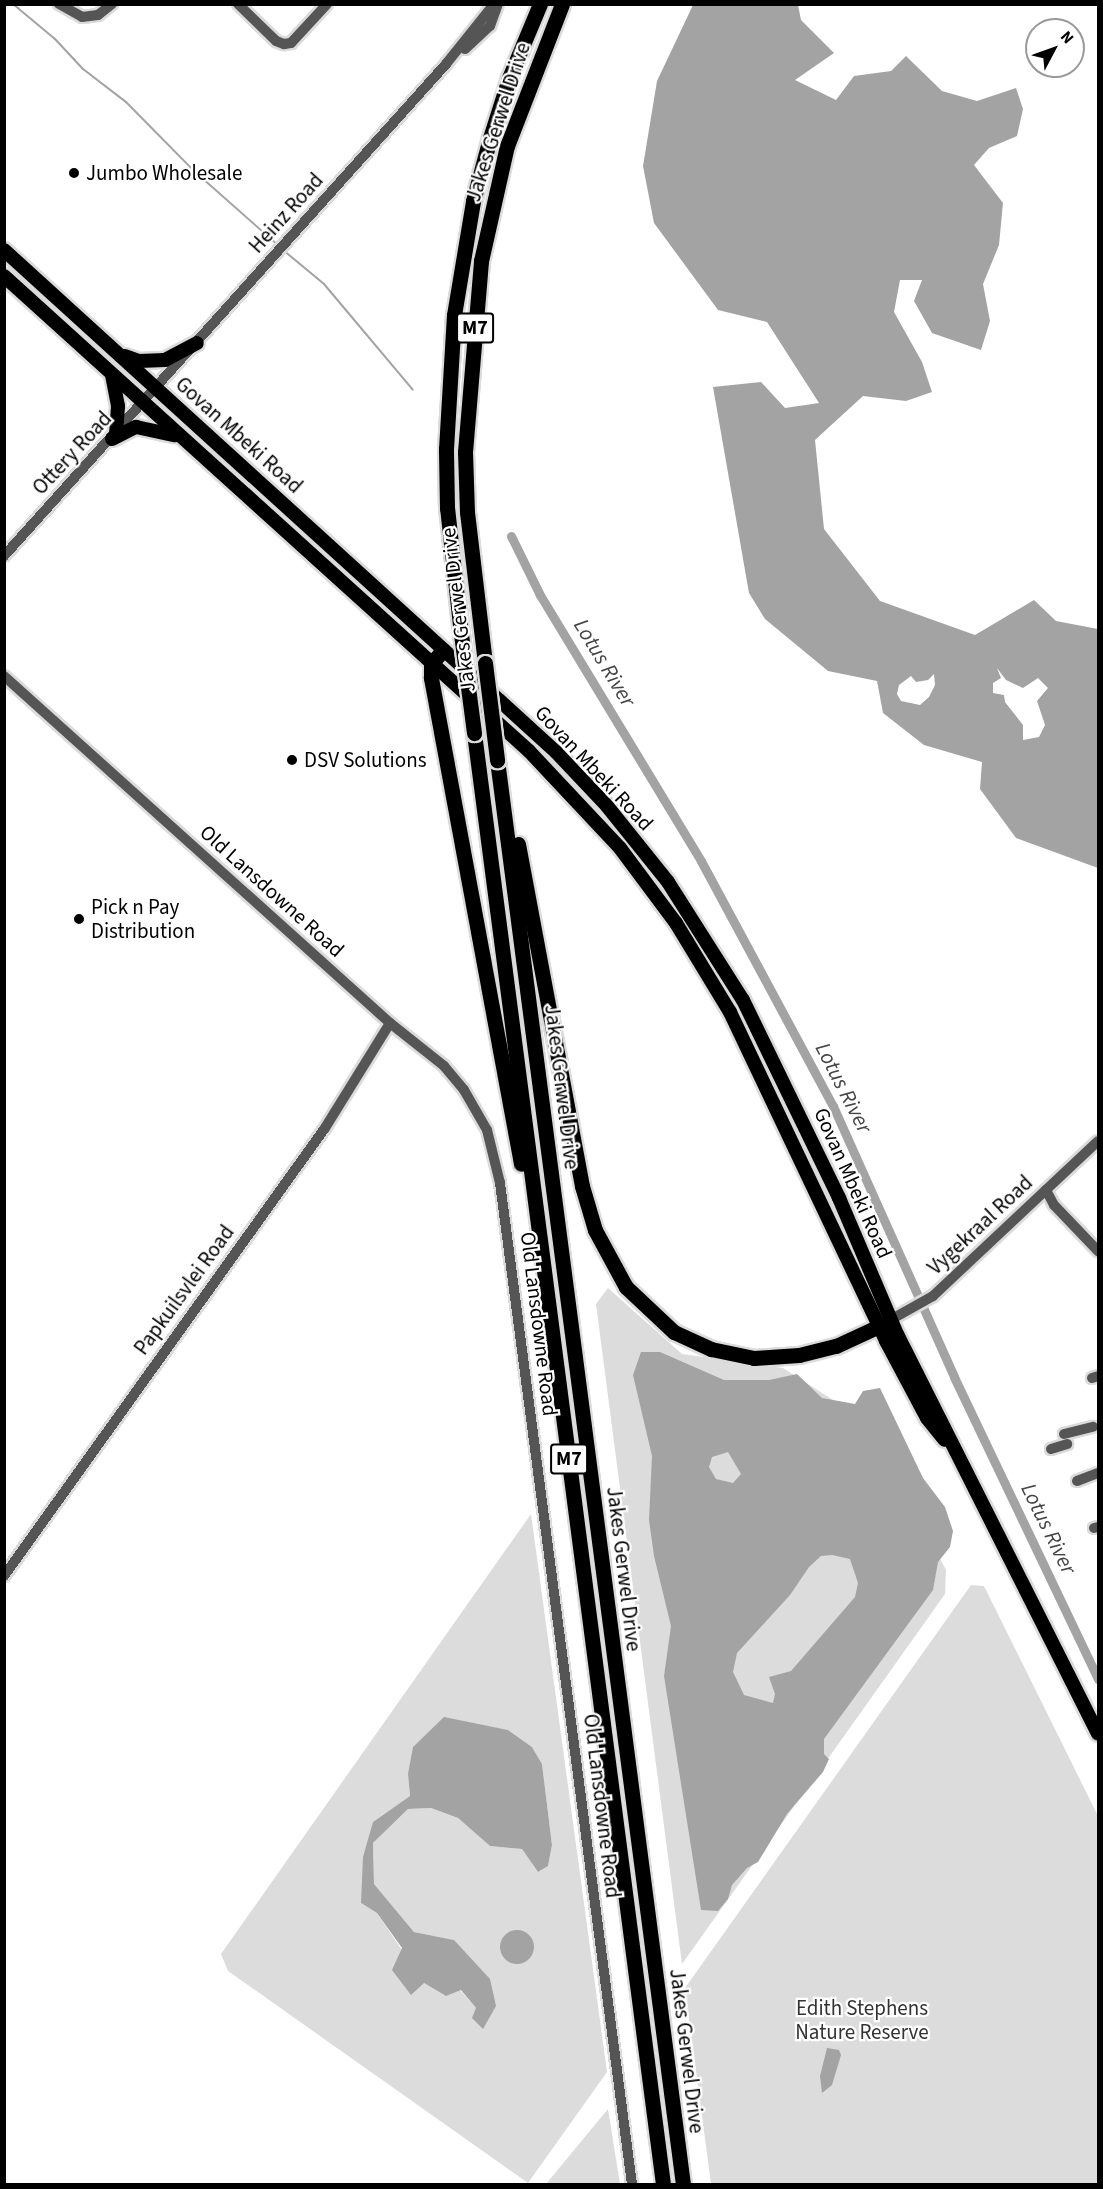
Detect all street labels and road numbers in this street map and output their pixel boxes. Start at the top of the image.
street label: Jakes Gerwel Drive [460,39,536,205]
street label: Heinz Road [244,168,328,258]
road number: M7 [456,311,494,345]
street label: Govan Mbeki Road [170,371,308,499]
street label: Ottery Road [27,406,117,500]
street label: Jakes Gerwel Drive [435,526,481,694]
street label: Govan Mbeki Road [530,700,658,836]
street label: Old Lansdowne Road [195,820,349,962]
street label: Jakes Gerwel Drive [539,1003,585,1171]
street label: Govan Mbeki Road [809,1104,897,1262]
street label: Vygekraal Road [922,1170,1038,1280]
street label: Papkuilsvlei Road [129,1220,239,1360]
street label: Old Lansdowne Road [515,1230,563,1418]
road number: M7 [550,1442,588,1476]
street label: Jakes Gerwel Drive [601,1485,647,1653]
street label: Old Lansdowne Road [578,1712,626,1900]
street label: Jakes Gerwel Drive [664,1967,710,2135]

